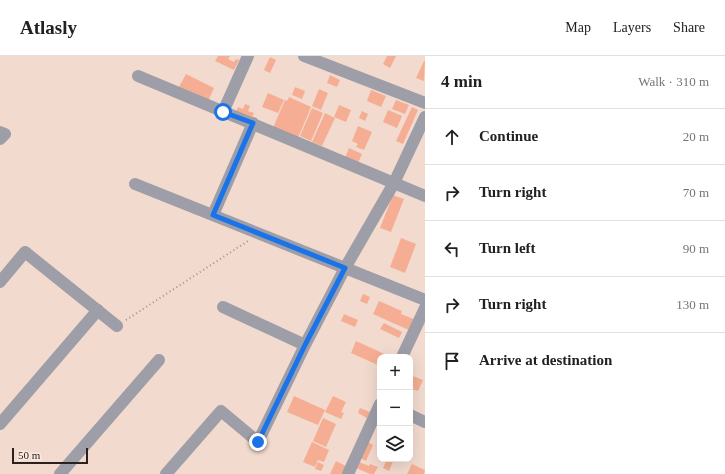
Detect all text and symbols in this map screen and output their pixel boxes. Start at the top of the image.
text: Atlasly [20,17,77,38]
text: Map [565,20,591,35]
text: Layers [613,20,651,35]
text: Share [673,20,705,35]
text: 4 min [441,72,482,91]
text: Walk · 310 m [638,74,709,89]
route start [214,103,232,121]
icon: ahead [441,126,463,148]
text: Continue [479,128,538,144]
text: 20 m [683,129,709,144]
icon: right [441,182,463,204]
text: Turn right [479,184,546,200]
text: 70 m [683,185,709,200]
icon: left [441,238,463,260]
text: Turn left [479,240,536,256]
text: 90 m [683,241,709,256]
icon: right [441,294,463,316]
text: Turn right [479,296,546,312]
text: 130 m [676,297,709,312]
icon: arrive [441,350,463,372]
text: Arrive at destination [479,352,612,368]
map controls [377,354,413,462]
button: + [377,354,413,390]
button: − [377,390,413,426]
button: layers [377,426,413,462]
route end [249,433,267,451]
scale bar [12,446,88,465]
text: 50 m [18,449,40,461]

